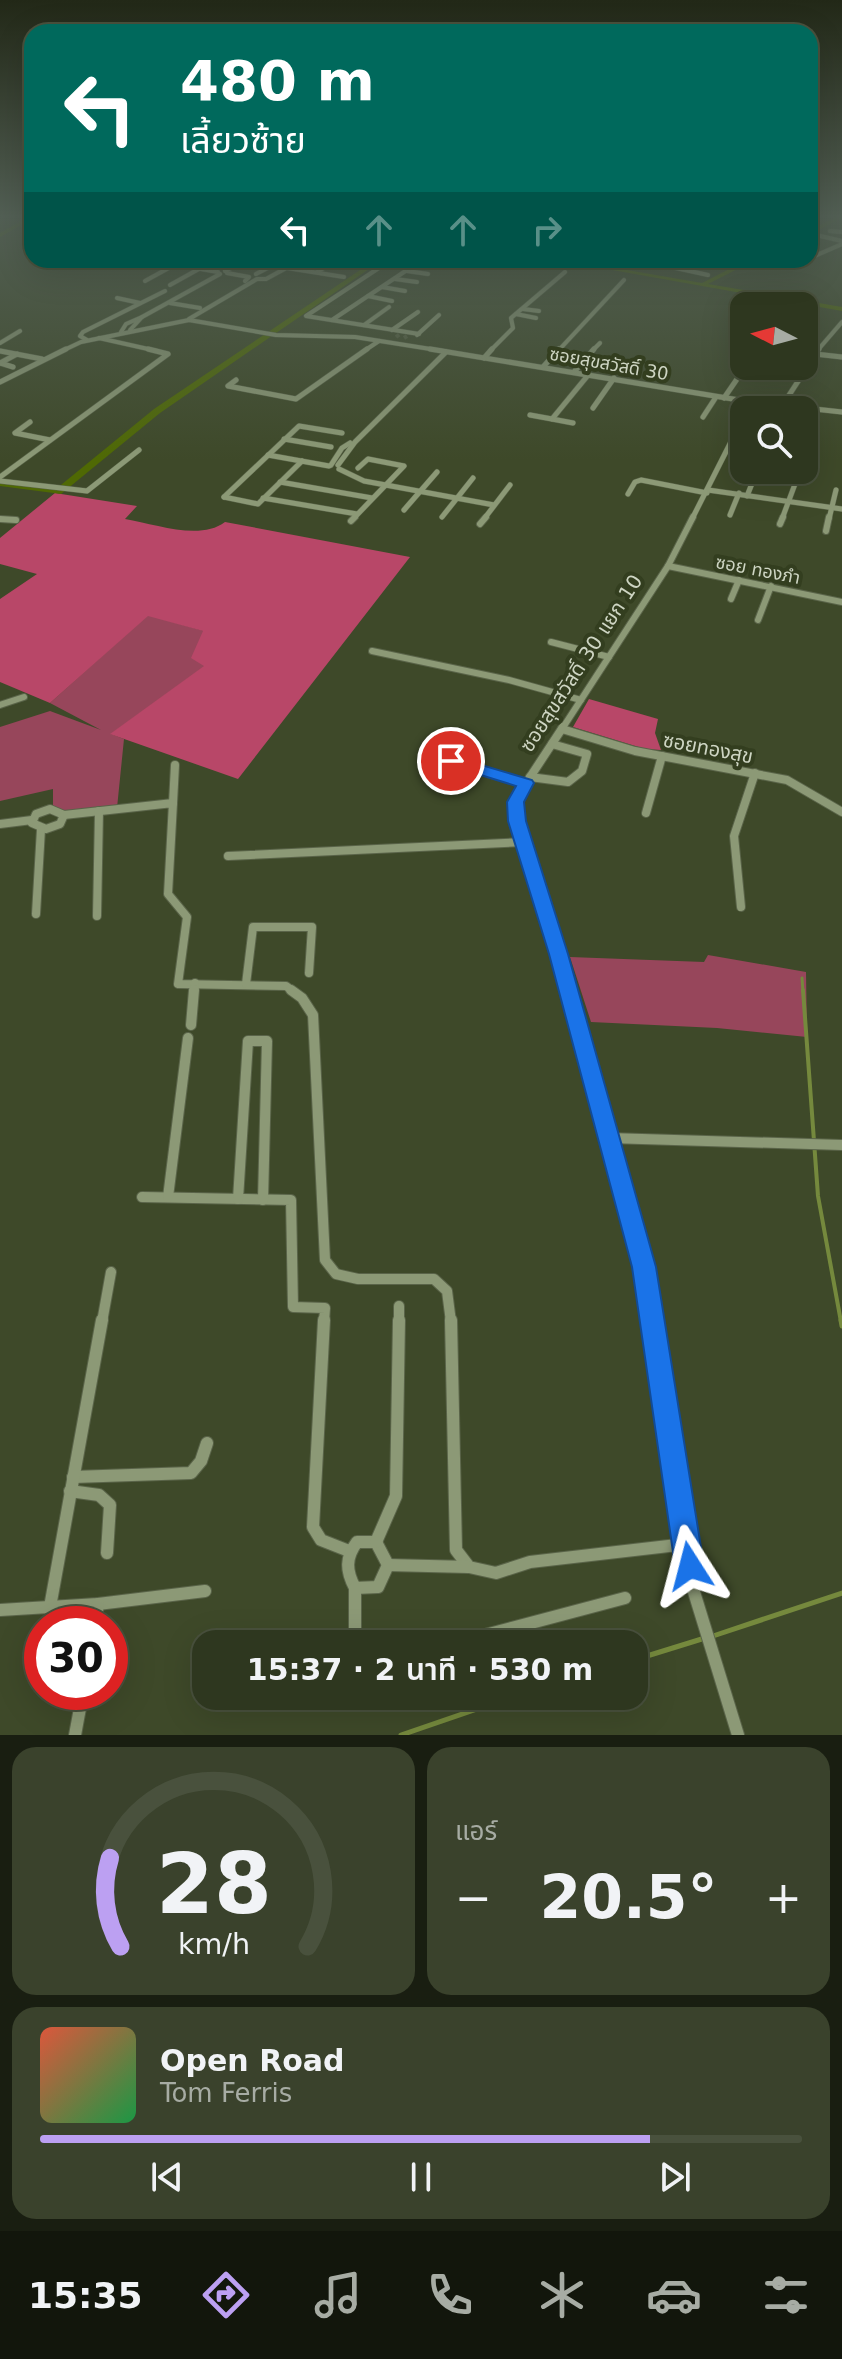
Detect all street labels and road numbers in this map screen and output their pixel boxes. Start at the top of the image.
street label: ซอยสุขสวัสดิ์ 30 [548,343,670,385]
street label: ซอย ทองภํา [714,551,802,588]
street label: ซอยสุขสวัสดิ์ 30 แยก 10 [515,570,647,756]
street label: ซอยทองสุข [661,728,755,768]

